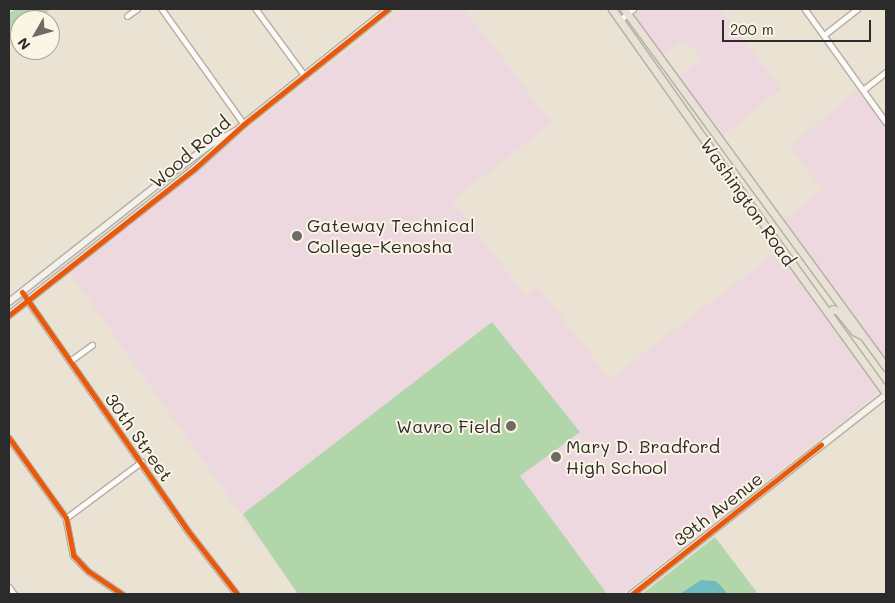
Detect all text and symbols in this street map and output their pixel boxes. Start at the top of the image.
north arrow [10,10,60,60]
scale bar [725,10,874,42]
text: 200 m [730,19,774,39]
text: N [13,34,34,54]
street label: Wood Road [145,111,235,193]
street label: Washington Road [696,134,800,270]
place label: Gateway Technical College-Kenosha [307,215,475,258]
marker: Gateway Technical College-Kenosha [291,230,303,242]
street label: 30th Street [101,389,177,485]
place label: Wavro Field [396,415,501,437]
marker: Wavro Field [505,420,517,432]
place label: Mary D. Bradford High School [566,436,720,478]
marker: Mary D. Bradford High School [550,451,562,463]
street label: 39th Avenue [669,467,767,551]

